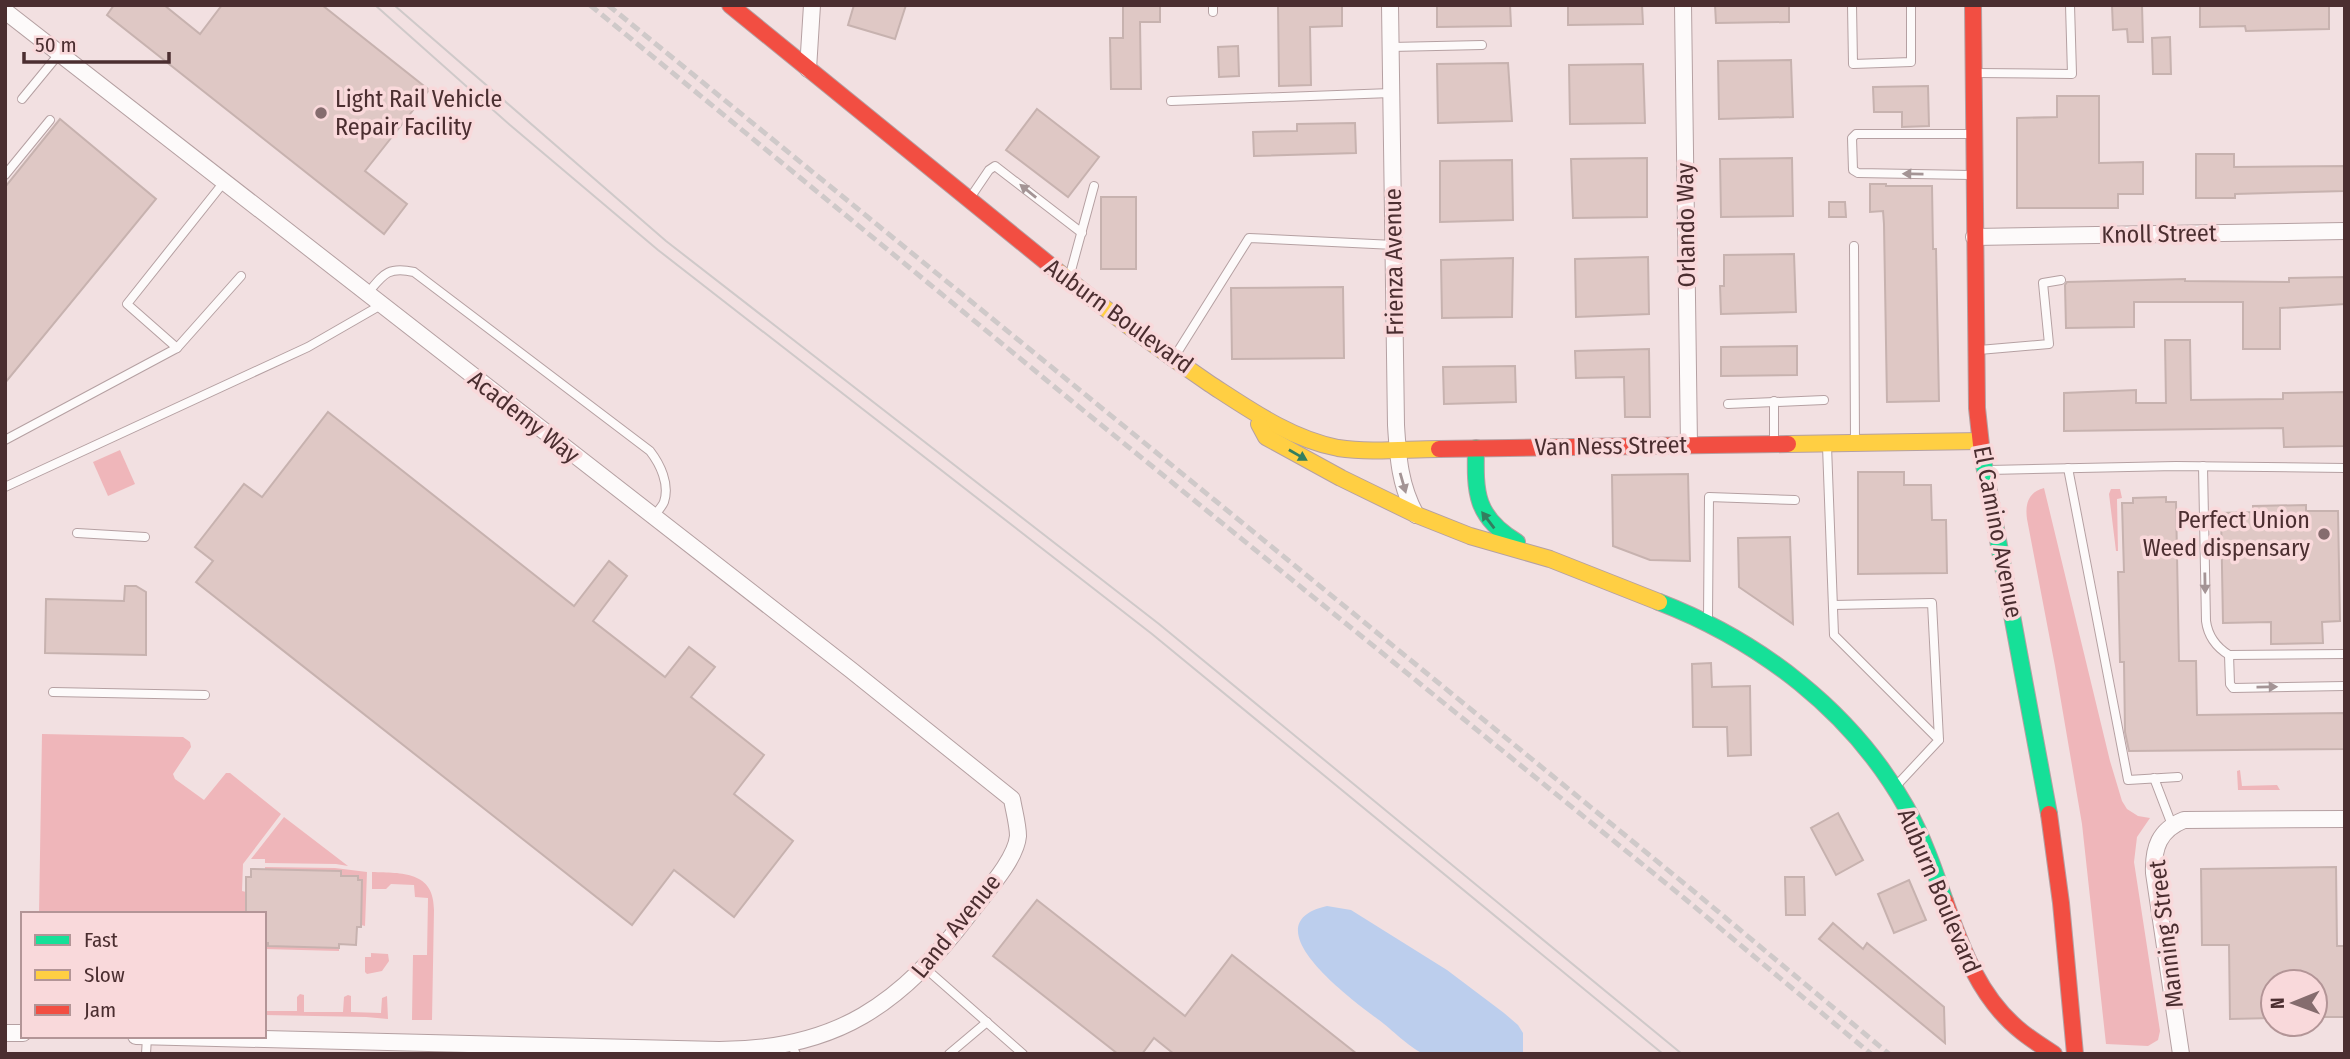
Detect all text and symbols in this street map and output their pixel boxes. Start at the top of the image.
scale bar [24,21,170,65]
text: 50 m [35,32,77,58]
place label: Light Rail Vehicle Repair Facility [335,85,502,141]
marker: Light Rail Vehicle Repair Facility [313,105,329,121]
street label: Orlando Way [1671,162,1701,288]
one-way arrow [1902,168,1924,180]
one-way arrow [1020,184,1037,199]
street label: Frienza Avenue [1379,188,1409,336]
street label: Knoll Street [2101,219,2217,249]
street label: Auburn Boulevard [1040,253,1198,379]
street label: Academy Way [463,365,585,469]
street label: Van Ness Street [1534,431,1688,461]
street label: El Camino Avenue [1968,444,2028,620]
one-way arrow [1288,449,1307,461]
one-way arrow [1398,473,1408,494]
place label: Perfect Union Weed dispensary [2143,506,2310,562]
one-way arrow [1481,511,1496,529]
marker: Perfect Union Weed dispensary [2316,526,2332,542]
one-way arrow [2199,573,2211,595]
one-way arrow [2257,682,2279,693]
street label: Auburn Boulevard [1892,804,1986,978]
street label: Manning Street [2143,858,2189,1010]
street label: Land Avenue [906,868,1006,984]
legend [21,912,266,1038]
text: Fast [84,927,118,953]
text: Slow [84,962,125,988]
north arrow [2259,968,2329,1038]
text: Jam [84,997,116,1023]
text: N [2266,997,2289,1009]

